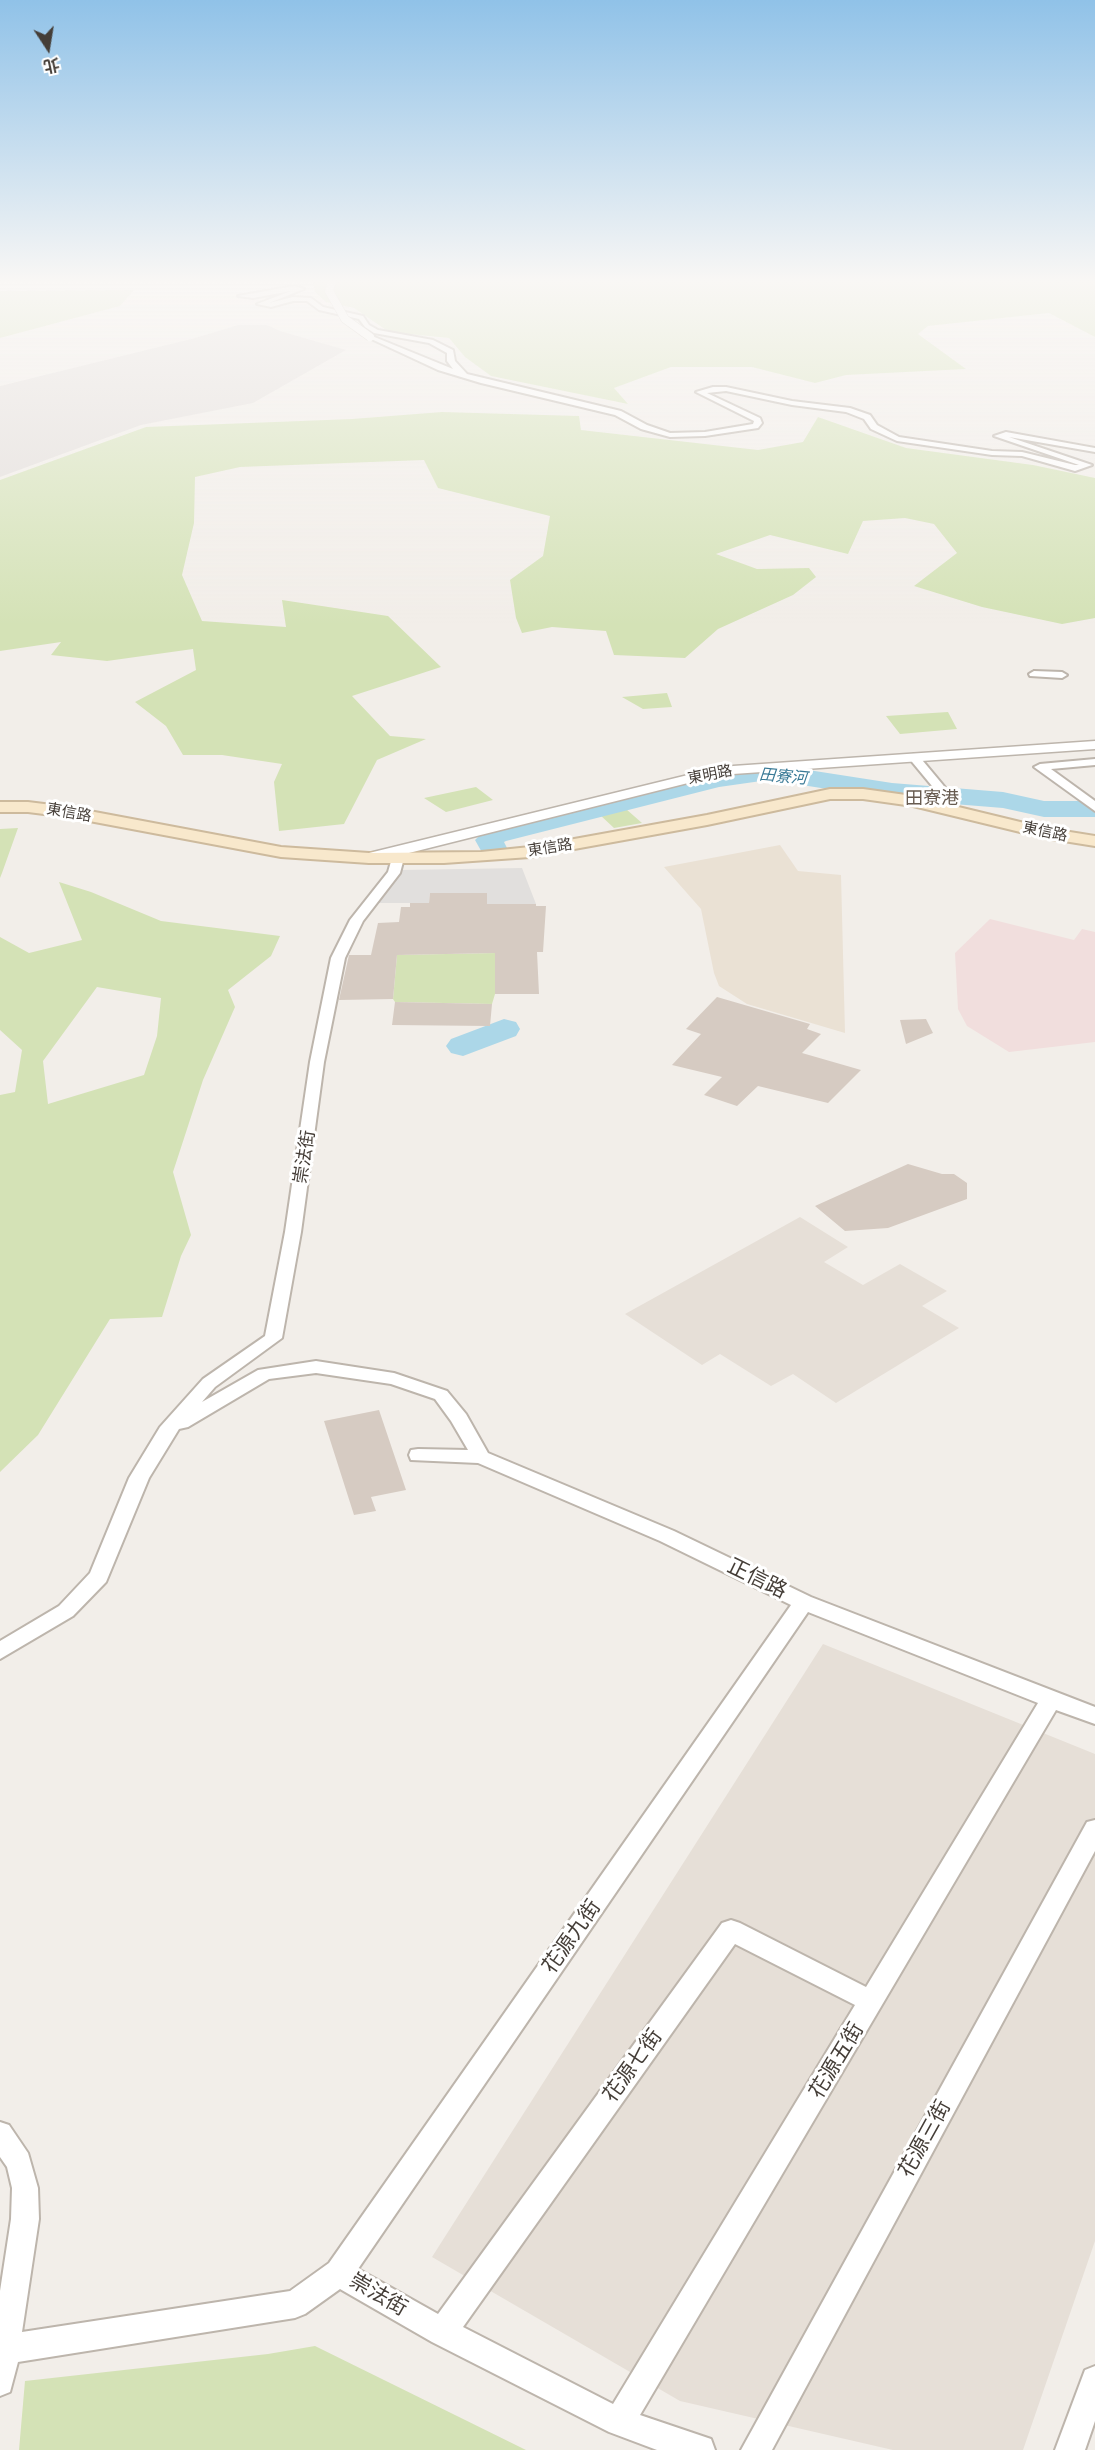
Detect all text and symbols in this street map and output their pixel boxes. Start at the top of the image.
north arrow [18,18,78,78]
text: 北 [42,54,62,77]
street label: 東明路 [686,762,734,788]
water label: 田寮河 [758,765,808,789]
district label: 田寮港 [905,788,959,810]
street label: 東信路 [45,800,93,826]
street label: 東信路 [1021,819,1069,845]
street label: 東信路 [526,836,574,860]
street label: 崇法街 [290,1129,320,1185]
street label: 正信路 [723,1554,791,1604]
street label: 花源九街 [538,1895,606,1979]
street label: 花源五街 [805,2019,869,2103]
street label: 花源七街 [598,2025,668,2107]
street label: 花源三街 [894,2096,956,2182]
street label: 崇法街 [344,2268,412,2322]

